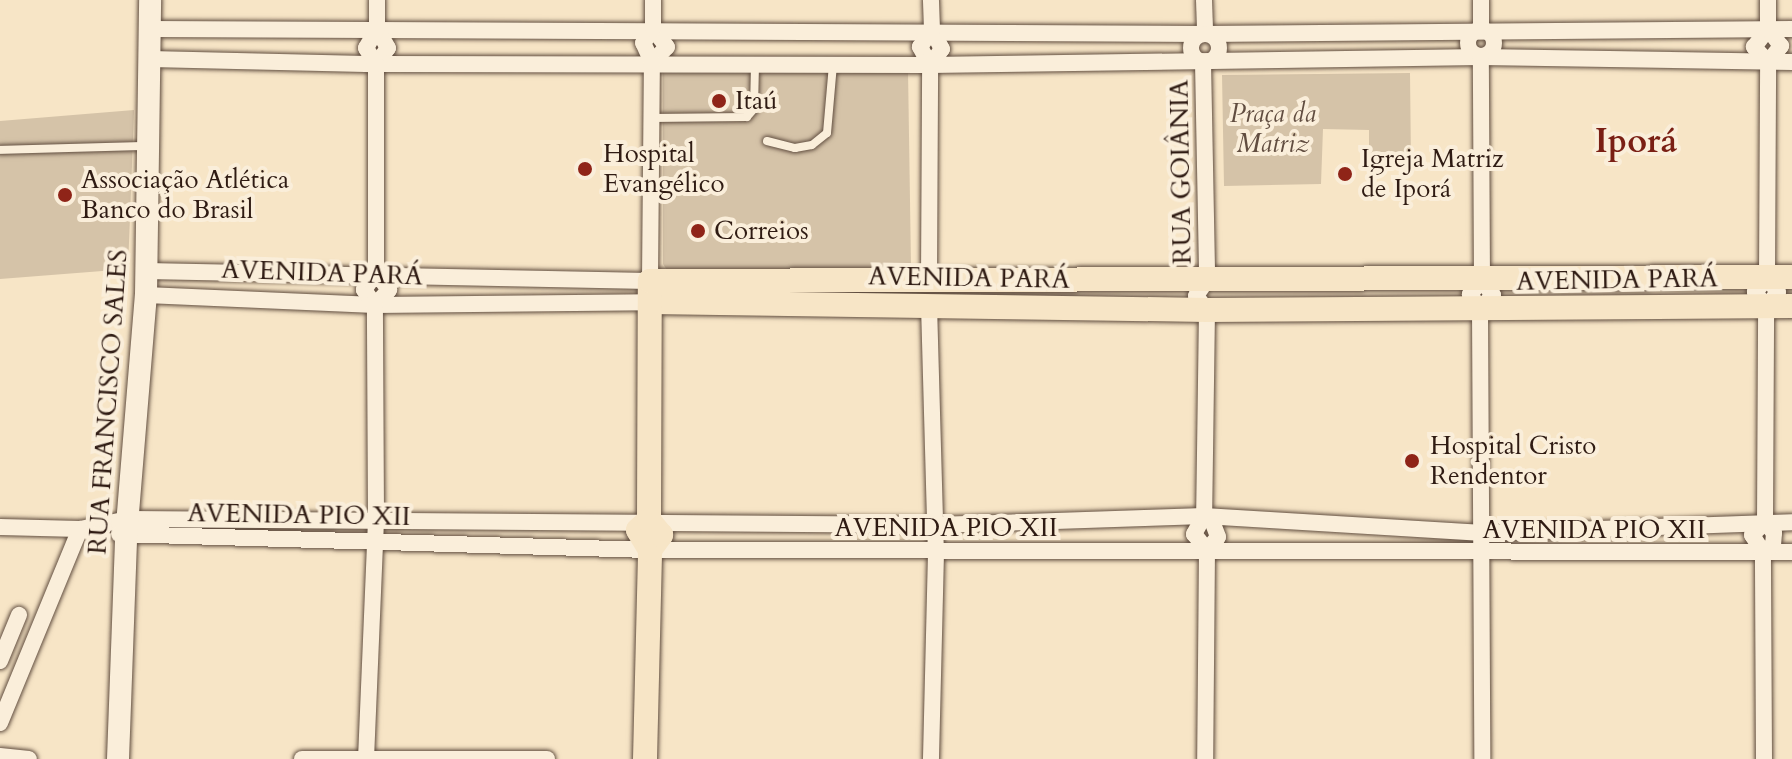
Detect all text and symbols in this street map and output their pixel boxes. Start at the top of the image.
street label: RUA GOIÂNIA [1164,79,1198,265]
place label: Itaú [735,85,778,117]
marker: Itaú [710,92,728,110]
park label: Praça da Matriz [1230,98,1316,160]
district label: Iporá [1595,122,1677,162]
place label: Hospital Evangélico [603,138,724,200]
place label: Igreja Matriz de Iporá [1361,143,1504,204]
marker: Hospital Evangélico [574,158,596,180]
place label: Associação Atlética Banco do Brasil [81,164,289,226]
marker: Igreja Matriz de Iporá [1336,165,1354,183]
marker: Associação Atlética Banco do Brasil [56,186,74,204]
place label: Correios [714,215,809,247]
marker: Correios [689,222,707,240]
street label: RUA FRANCISCO SALES [82,248,134,556]
street label: AVENIDA PARÁ [221,254,423,292]
street label: AVENIDA PARÁ [868,261,1070,295]
street label: AVENIDA PARÁ [1516,263,1718,297]
place label: Hospital Cristo Rendentor [1430,430,1596,492]
marker: Hospital Cristo Rendentor [1401,450,1423,472]
street label: AVENIDA PIO XII [187,497,411,533]
street label: AVENIDA PIO XII [834,512,1058,544]
street label: AVENIDA PIO XII [1482,514,1706,546]

